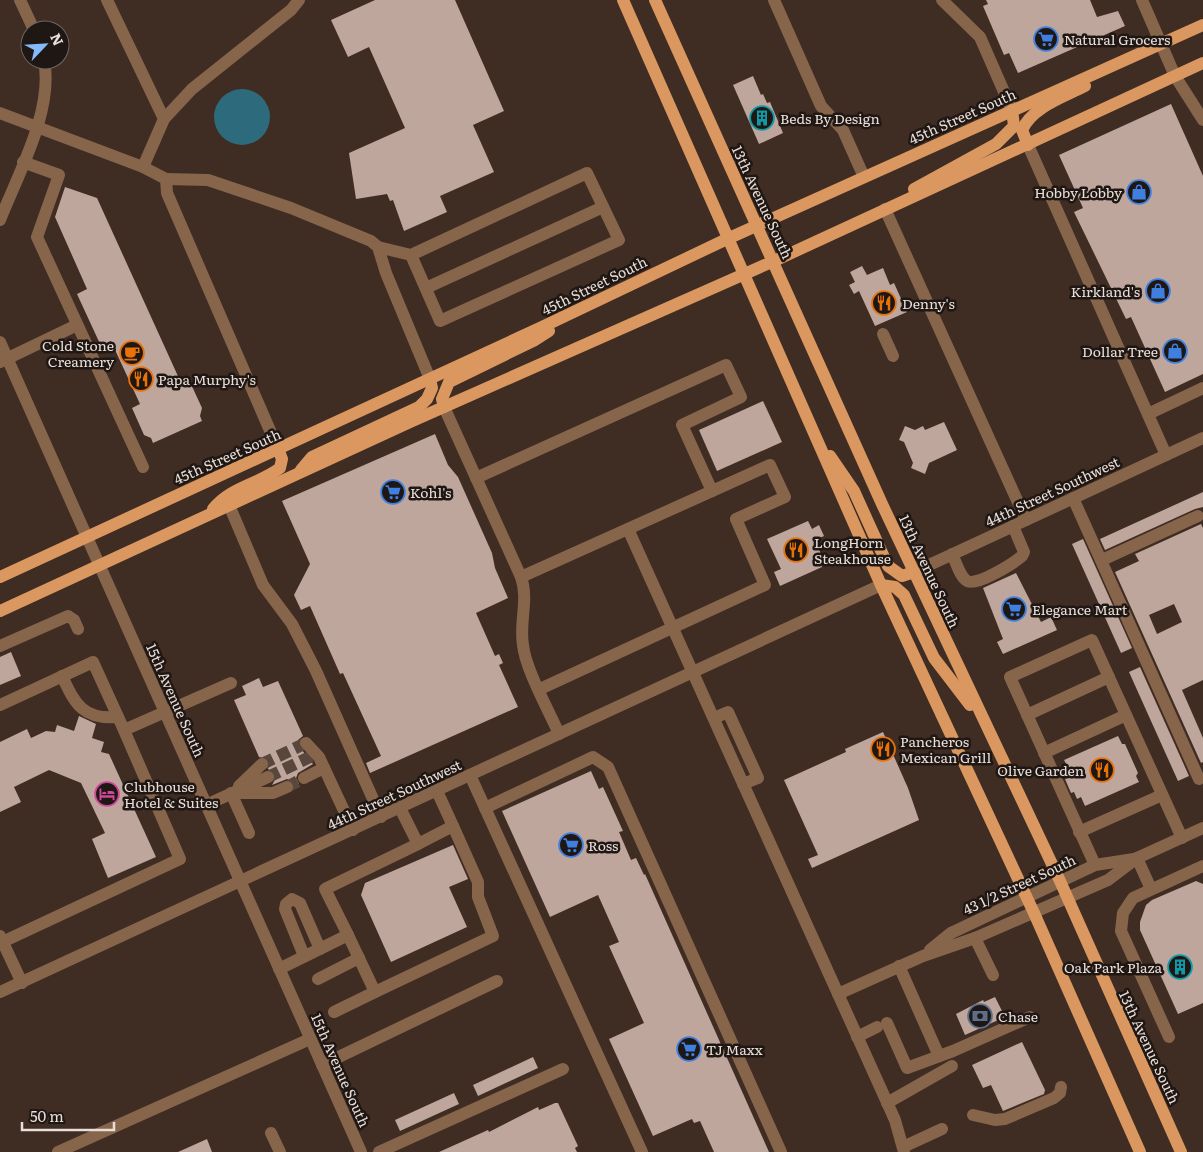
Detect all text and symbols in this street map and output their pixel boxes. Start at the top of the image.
north arrow [20,20,70,70]
supermarket icon: Natural Grocers [1033,26,1059,52]
place label: Natural Grocers [1064,29,1170,49]
text: N [46,30,69,49]
street label: 45th Street South [905,83,1019,149]
building icon: Beds By Design [749,105,775,131]
place label: Beds By Design [780,108,880,128]
street label: 13th Avenue South [728,142,798,262]
shop icon: Hobby Lobby [1126,179,1152,205]
place label: Hobby Lobby [1034,182,1123,202]
street label: 45th Street South [538,251,650,319]
shop icon: Kirkland's [1145,278,1171,304]
place label: Kirkland's [1071,281,1140,301]
restaurant icon: Denny's [871,290,897,316]
place label: Denny's [902,293,955,313]
place label: Cold Stone Creamery [42,335,115,371]
shop icon: Dollar Tree [1162,338,1188,364]
cafe icon: Cold Stone Creamery [119,340,145,366]
place label: Dollar Tree [1082,341,1158,361]
restaurant icon: Papa Murphy's [128,366,154,392]
place label: Papa Murphy's [158,369,256,389]
street label: 45th Street South [170,423,284,489]
street label: 44th Street Southwest [982,451,1123,531]
supermarket icon: Kohl's [380,479,406,505]
place label: Kohl's [410,482,451,502]
street label: 13th Avenue South [895,511,965,631]
place label: LongHorn Steakhouse [814,532,891,568]
restaurant icon: LongHorn Steakhouse [783,537,809,563]
supermarket icon: Elegance Mart [1001,596,1027,622]
place label: Elegance Mart [1032,599,1128,619]
street label: 15th Avenue South [142,640,210,760]
place label: Pancheros Mexican Grill [900,731,992,767]
restaurant icon: Pancheros Mexican Grill [870,736,896,762]
street label: 44th Street Southwest [324,754,465,834]
restaurant icon: Olive Garden [1089,757,1115,783]
place label: Olive Garden [997,760,1084,780]
place label: Clubhouse Hotel & Suites [124,776,218,812]
hotel icon: Clubhouse Hotel & Suites [94,781,120,807]
supermarket icon: Ross [558,832,584,858]
place label: Ross [588,835,618,855]
street label: 43 1/2 Street South [959,849,1079,919]
building icon: Oak Park Plaza [1167,954,1193,980]
place label: Oak Park Plaza [1064,957,1162,977]
street label: 13th Avenue South [1115,987,1185,1107]
bank icon: Chase [967,1003,993,1029]
place label: Chase [998,1006,1038,1026]
street label: 15th Avenue South [307,1010,375,1130]
supermarket icon: TJ Maxx [676,1036,702,1062]
place label: TJ Maxx [706,1039,763,1059]
scale bar [22,1100,115,1132]
text: 50 m [30,1104,64,1127]

